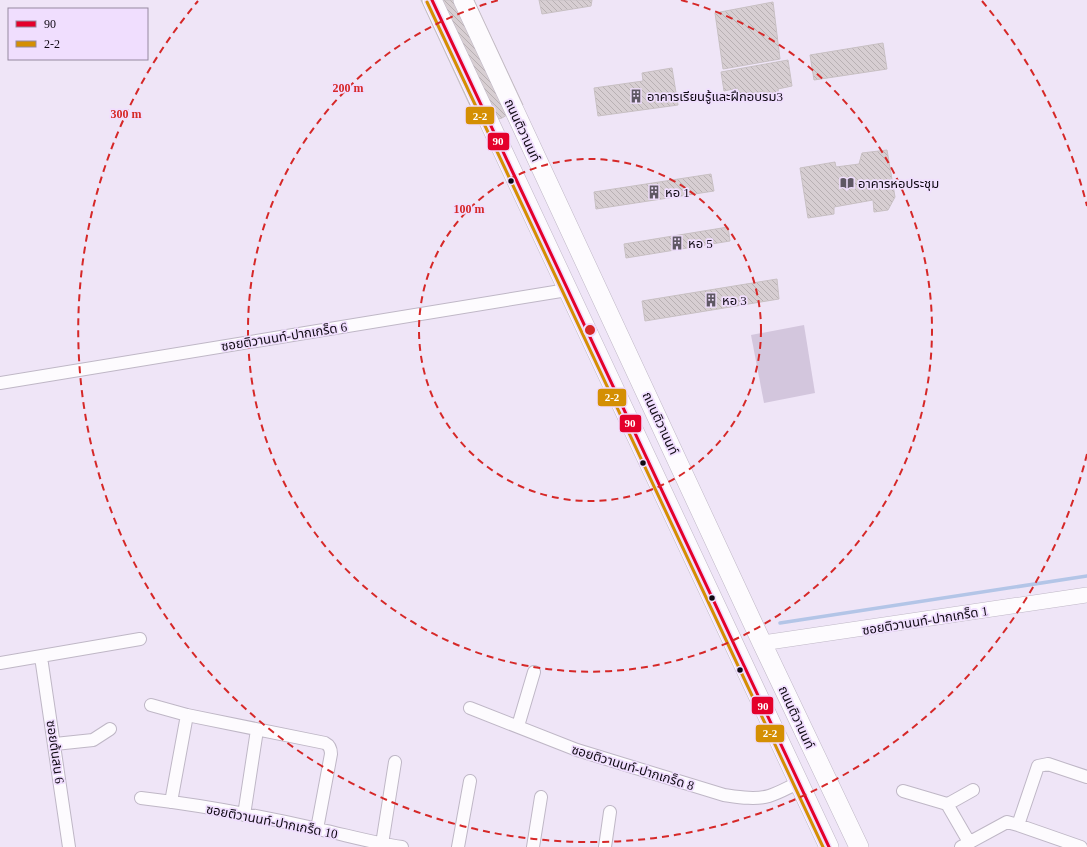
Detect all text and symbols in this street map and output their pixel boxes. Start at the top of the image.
legend [8,8,148,60]
text: 90 [44,17,56,31]
text: 2-2 [44,37,60,51]
text: 200 m [333,81,364,95]
building icon: อาคารเรียนรู้และฝึกอบรม3 [628,88,644,104]
place label: อาคารเรียนรู้และฝึกอบรม3 [647,89,783,104]
street label: ถนนติวานนท์ [501,96,544,164]
line badge: 2-2 [465,106,495,125]
text: 300 m [111,107,142,121]
text: 2-2 [473,110,488,122]
line badge: 90 [487,132,510,151]
text: 90 [493,135,504,147]
library icon: อาคารหอประชุม [839,175,855,191]
unlabelled marker [506,176,516,186]
place label: อาคารหอประชุม [858,176,939,191]
building icon: หอ 1 [646,184,662,200]
place label: หอ 1 [665,185,690,200]
text: 100 m [454,202,485,216]
building icon: หอ 5 [669,235,685,251]
place label: หอ 5 [688,236,713,251]
building icon: หอ 3 [703,292,719,308]
place label: หอ 3 [722,293,747,308]
street label: ซอยติวานนท์-ปากเกร็ด 6 [220,319,349,354]
centre of rings [583,323,597,337]
line badge: 2-2 [597,388,627,407]
street label: ถนนติวานนท์ [639,389,682,457]
text: 2-2 [605,391,620,403]
line badge: 90 [619,414,642,433]
text: 90 [625,417,636,429]
unlabelled marker [638,458,648,468]
unlabelled marker [707,593,717,603]
street label: ซอยติวานนท์-ปากเกร็ด 1 [861,603,989,638]
unlabelled marker [735,665,745,675]
street label: ถนนติวานนท์ [775,683,818,751]
line badge: 90 [751,696,774,715]
text: 90 [758,700,769,712]
street label: ซอยต้นสน 6 [44,719,67,785]
line badge: 2-2 [755,724,785,743]
text: 2-2 [763,727,778,739]
street label: ซอยติวานนท์-ปากเกร็ด 8 [570,742,696,793]
street label: ซอยติวานนท์-ปากเกร็ด 10 [205,801,339,842]

